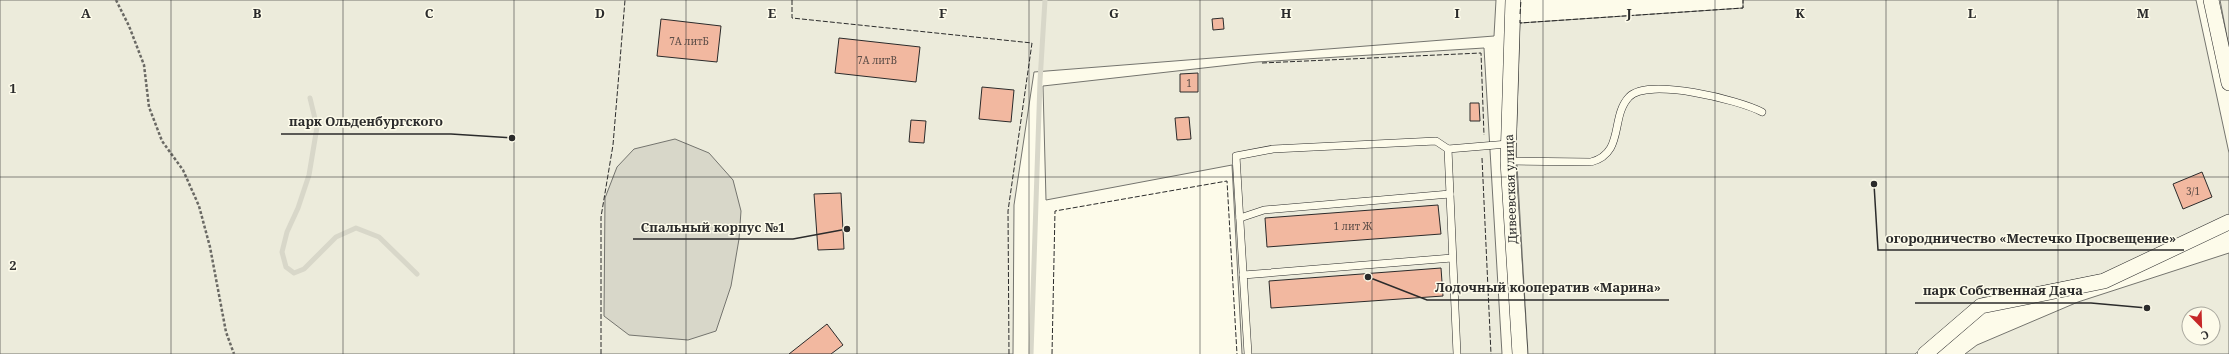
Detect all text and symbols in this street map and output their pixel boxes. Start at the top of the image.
text: A [81,4,91,22]
text: B [253,4,262,22]
text: C [425,4,434,22]
text: D [595,4,605,22]
text: E [768,4,777,22]
text: F [939,4,947,22]
text: G [1109,4,1119,22]
text: H [1281,4,1292,22]
text: I [1454,4,1460,22]
text: J [1625,4,1632,22]
text: K [1795,4,1805,22]
text: L [1968,4,1977,22]
text: M [2137,4,2150,22]
house number: 7А литБ [669,34,709,48]
house number: 7А литВ [857,53,897,67]
house number: 1 [1186,76,1192,90]
text: 1 [9,79,17,97]
callout: парк Ольденбургского [281,109,451,134]
text: парк Ольденбургского [289,112,443,130]
street label: Дивеевская улица [1500,134,1521,244]
house number: 3/1 [2186,184,2200,198]
callout: Спальный корпус №1 [633,214,793,239]
text: Спальный корпус №1 [641,218,785,236]
house number: 1 лит Ж [1334,219,1373,233]
callout: огородничество «Местечко Просвещение» [1878,225,2184,250]
text: огородничество «Местечко Просвещение» [1886,229,2176,247]
text: 2 [9,256,17,274]
callout: Лодочный кооператив «Марина» [1427,275,1669,300]
text: Лодочный кооператив «Марина» [1435,278,1661,296]
callout: парк Собственная Дача [1915,278,2091,303]
text: парк Собственная Дача [1923,281,2083,299]
north arrow [2181,306,2221,346]
text: С [2199,327,2211,344]

